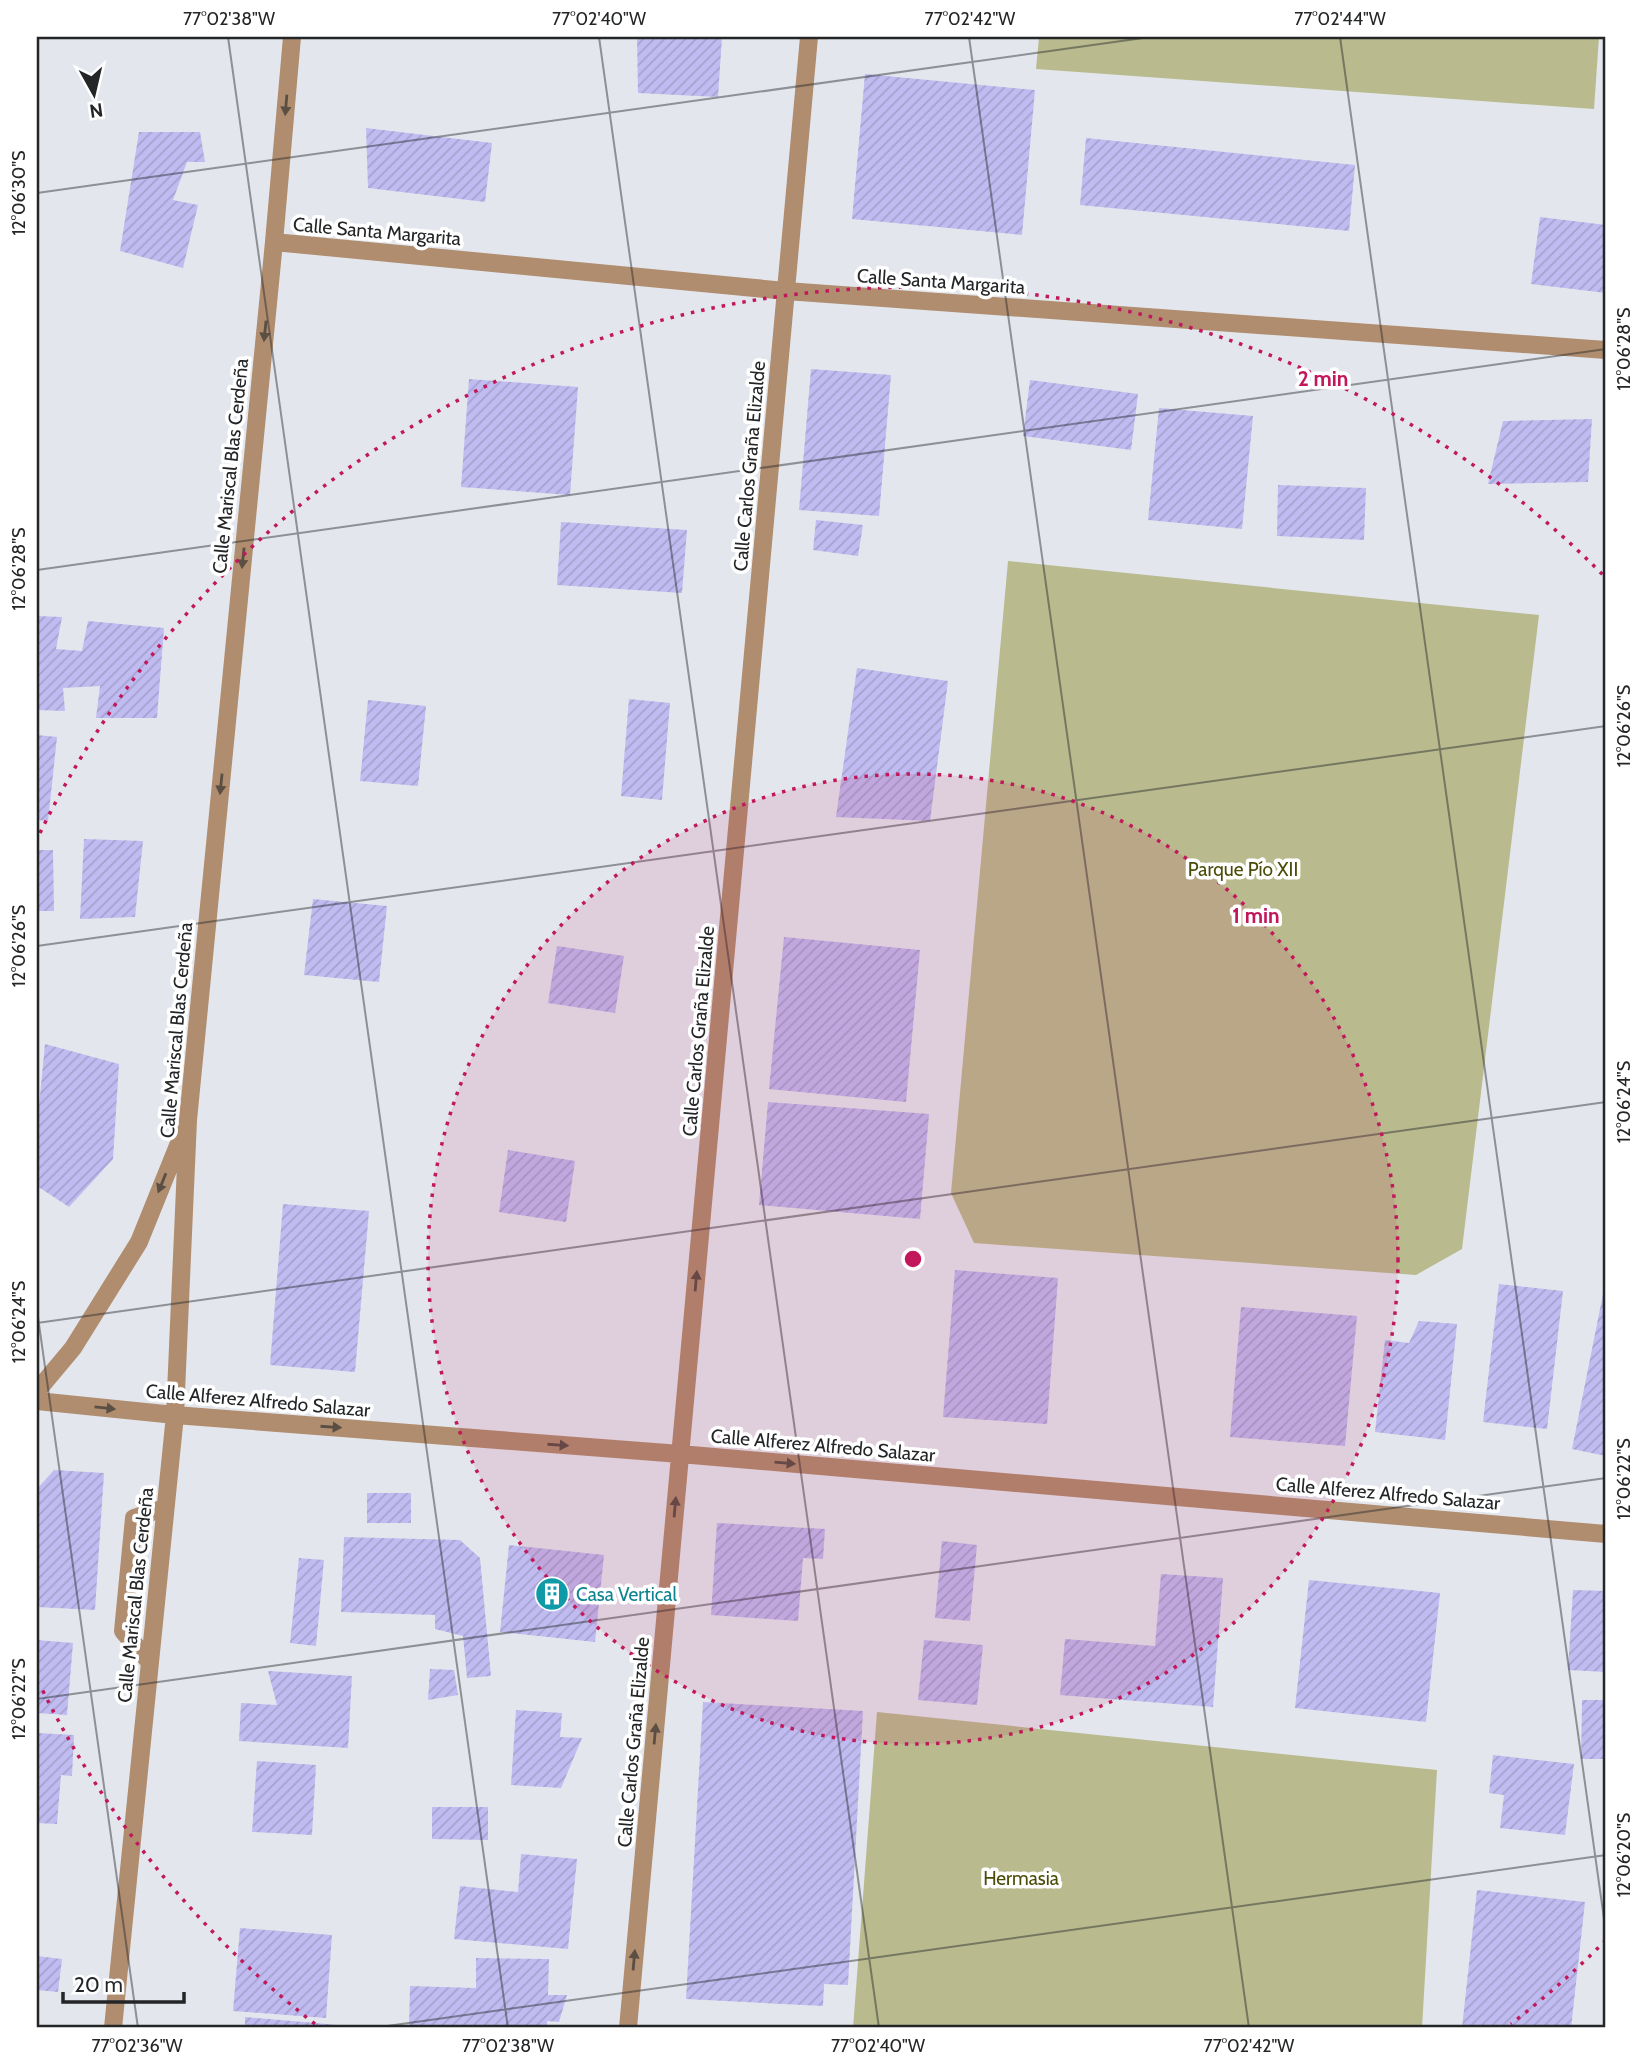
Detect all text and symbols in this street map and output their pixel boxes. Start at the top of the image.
text: 77°02'38"W [183,8,275,30]
text: 77°02'40"W [552,8,646,30]
text: 77°02'42"W [925,8,1015,30]
text: 77°02'44"W [1294,8,1386,30]
north arrow [60,60,130,130]
one-way arrow [280,94,291,116]
text: N [88,98,105,123]
text: 12°06'30"S [8,150,30,236]
street label: Calle Santa Margarita [292,213,462,250]
street label: Calle Santa Margarita [856,264,1026,299]
text: 12°06'28"S [1613,307,1635,391]
one-way arrow [259,320,270,342]
street label: Calle Mariscal Blas Cerdeña [208,357,253,575]
street label: Calle Carlos Graña Elizalde [729,360,770,572]
text: 2 min [1298,366,1348,391]
text: 12°06'28"S [8,527,30,611]
one-way arrow [237,547,248,569]
text: 12°06'26"S [1613,685,1635,767]
one-way arrow [215,773,226,795]
park label: Parque Pío XII [1188,858,1298,881]
text: 1 min [1232,903,1280,928]
text: 12°06'26"S [8,905,30,987]
street label: Calle Mariscal Blas Cerdeña [156,921,197,1139]
street label: Calle Carlos Graña Elizalde [678,925,719,1137]
text: 12°06'24"S [1613,1061,1635,1143]
one-way arrow [157,1173,168,1194]
centre of rings [901,1247,925,1271]
one-way arrow [691,1269,702,1291]
text: 12°06'24"S [8,1281,30,1363]
street label: Calle Alferez Alfredo Salazar [145,1379,371,1422]
one-way arrow [94,1403,116,1414]
one-way arrow [321,1422,343,1433]
street label: Calle Alferez Alfredo Salazar [710,1424,936,1467]
text: 12°06'22"S [1613,1438,1635,1520]
one-way arrow [547,1440,569,1451]
one-way arrow [774,1458,796,1469]
street label: Calle Alferez Alfredo Salazar [1275,1472,1501,1515]
street label: Calle Mariscal Blas Cerdeña [113,1486,158,1704]
one-way arrow [670,1496,681,1518]
building icon: Casa Vertical [533,1575,571,1613]
place label: Casa Vertical [576,1583,677,1606]
street label: Calle Carlos Graña Elizalde [613,1636,654,1848]
text: 12°06'22"S [8,1658,30,1740]
one-way arrow [650,1723,661,1745]
text: 12°06'20"S [1613,1813,1635,1897]
park label: Hermasia [983,1867,1059,1890]
one-way arrow [629,1949,640,1971]
scale bar [63,1960,184,2004]
text: 20 m [74,1972,123,1997]
text: 77°02'36"W [91,2035,183,2057]
text: 77°02'38"W [462,2035,554,2057]
text: 77°02'40"W [831,2035,925,2057]
text: 77°02'42"W [1204,2035,1294,2057]

